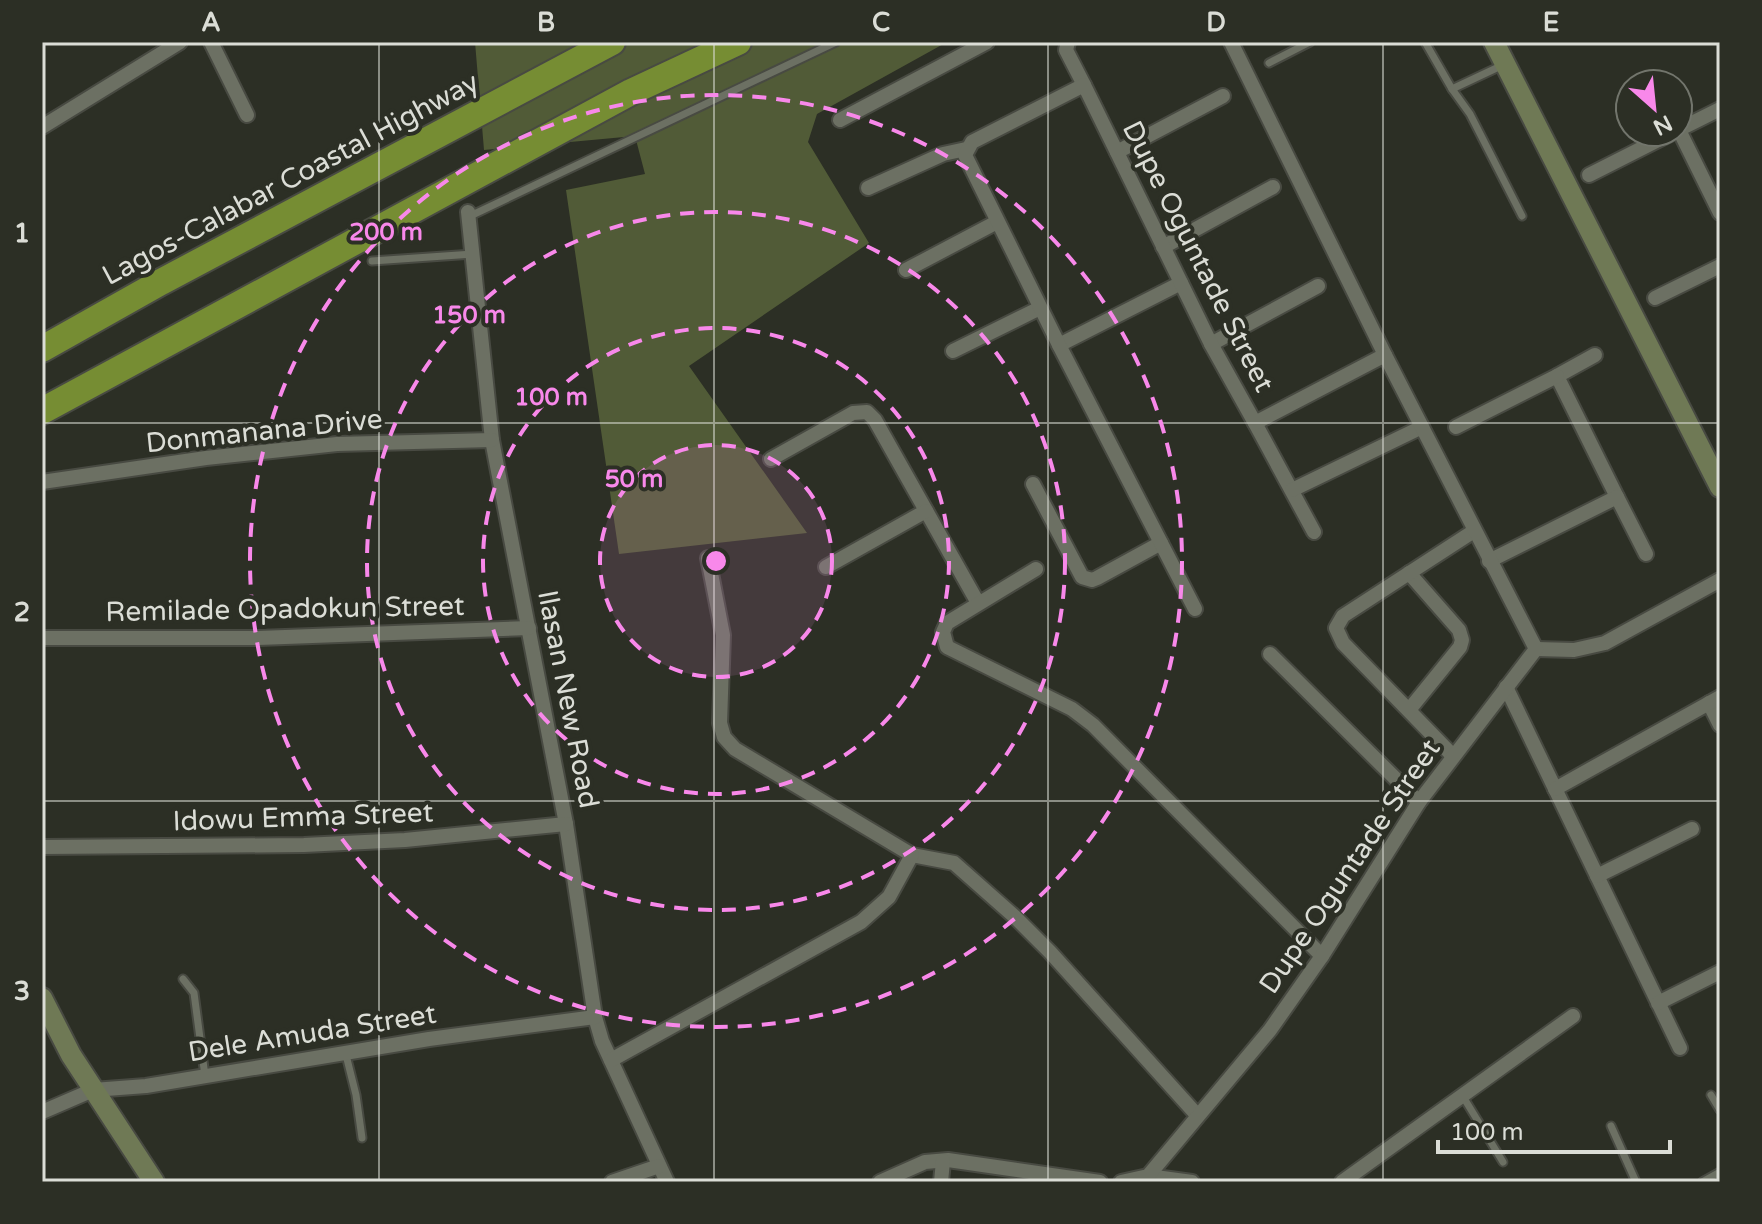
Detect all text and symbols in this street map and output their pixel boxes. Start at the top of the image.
text: A [201,7,221,38]
text: B [537,7,555,38]
text: C [872,7,890,38]
text: D [1206,7,1226,38]
text: E [1543,7,1559,38]
street label: Lagos-Calabar Coastal Highway [96,65,484,293]
north arrow [1614,68,1694,148]
text: N [1649,109,1676,141]
street label: Dupe Oguntade Street [1115,115,1281,398]
text: 1 [14,218,30,249]
text: 200 m [349,218,423,247]
text: 150 m [432,301,506,330]
text: 100 m [514,383,588,412]
street label: Donmanana Drive [144,402,384,460]
text: 50 m [605,465,663,494]
centre of rings [702,547,730,575]
street label: Ilasan New Road [530,587,606,811]
street label: Remilade Opadokun Street [105,589,465,629]
text: 2 [14,597,30,628]
street label: Dupe Oguntade Street [1252,733,1448,1000]
street label: Idowu Emma Street [172,795,434,839]
text: 3 [14,976,30,1007]
street label: Dele Amuda Street [186,997,439,1069]
scale bar [1438,1104,1670,1154]
text: 100 m [1450,1118,1524,1147]

